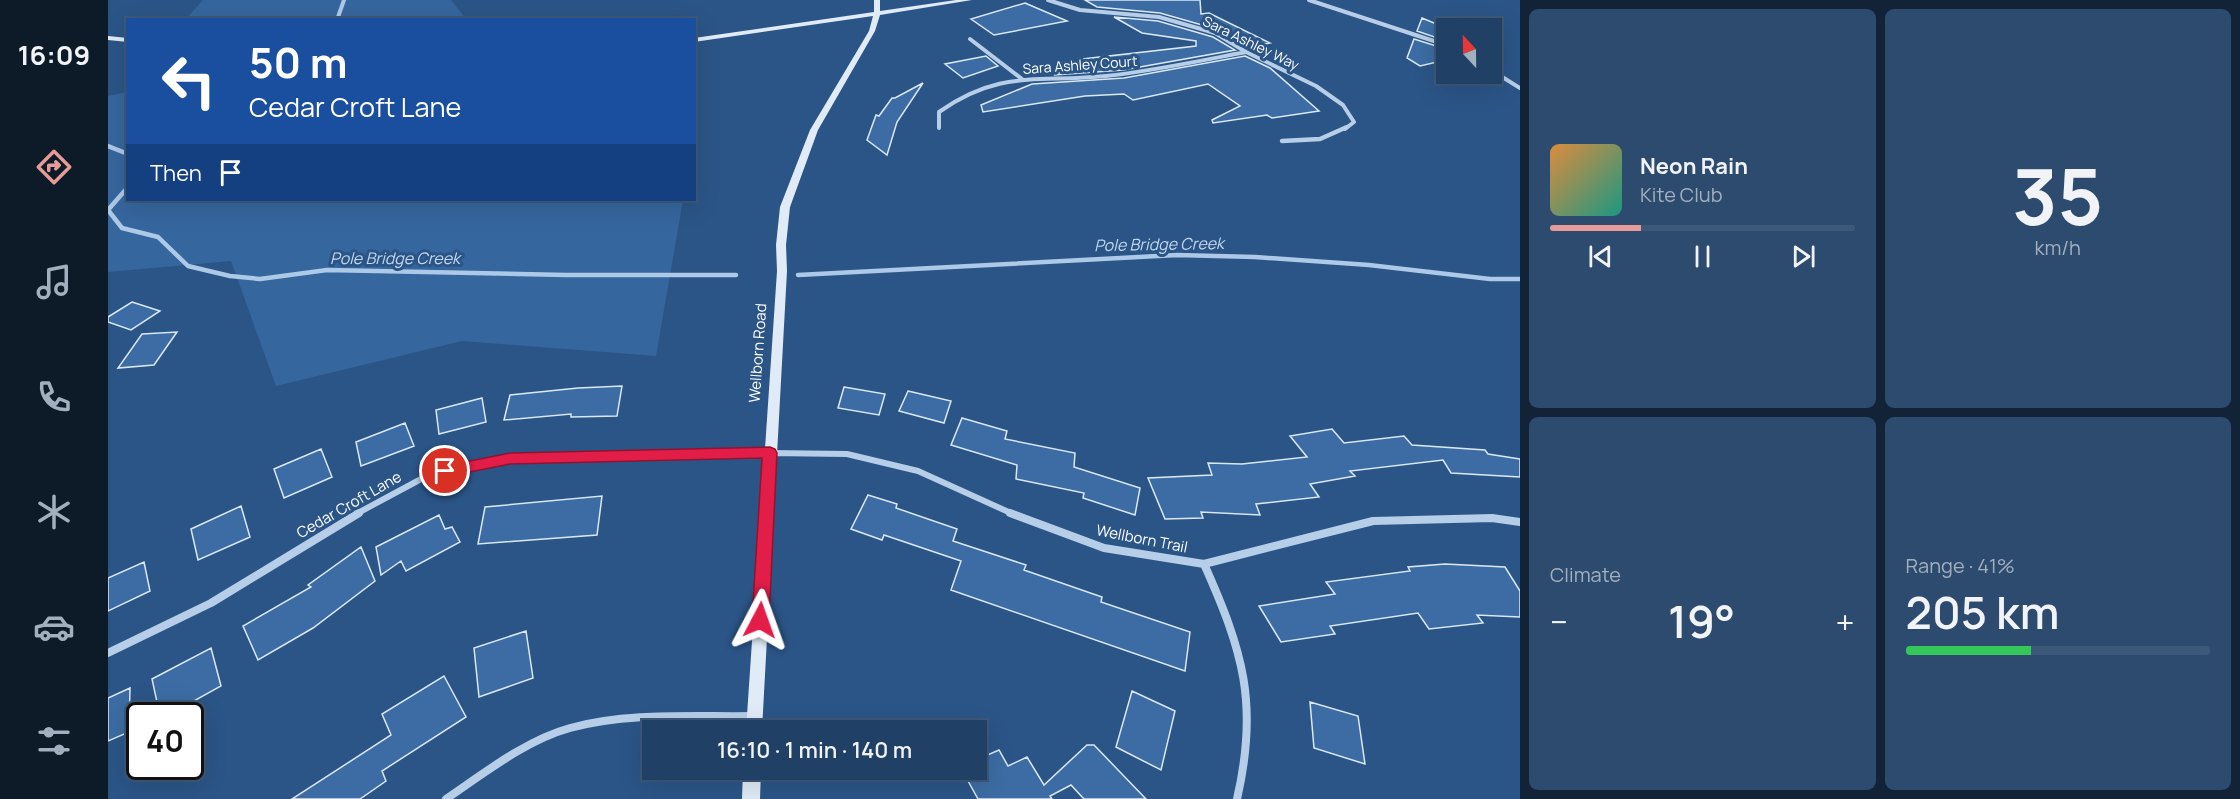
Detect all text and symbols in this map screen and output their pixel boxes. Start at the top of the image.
street label: Sara Ashley Way [1200,11,1303,74]
north arrow [1436,18,1502,84]
map controls [1436,18,1502,84]
text: 50 m [249,33,347,91]
text: 16:09 [18,36,90,73]
icon: left [150,42,228,120]
street label: Sara Ashley Court [1022,51,1138,78]
text: Cedar Croft Lane [249,88,461,125]
text: 35 [2012,142,2103,248]
icon: directions [33,146,75,188]
text: Neon Rain [1640,151,1748,181]
icon: arrive [214,156,247,189]
text: Then [150,158,202,188]
text: Kite Club [1640,181,1723,208]
water label: Pole Bridge Creek [1094,232,1226,256]
text: km/h [2034,234,2081,261]
icon: previous [1584,240,1617,273]
icon: pause [1686,240,1719,273]
icon: next [1787,240,1820,273]
water label: Pole Bridge Creek [330,247,462,269]
icon: music [33,261,75,303]
street label: Wellborn Road [744,303,771,403]
icon: phone [33,376,75,418]
pin [419,445,470,496]
icon: arrive [428,454,461,487]
street label: Cedar Croft Lane [292,466,405,543]
icon: climate [33,491,75,533]
street label: Wellborn Trail [1095,519,1190,558]
text: Range · 41% [1906,552,2015,579]
text: Climate [1550,561,1621,588]
text: 205 km [1906,581,2059,643]
position arrow [728,588,792,652]
text: 19° [1668,590,1735,652]
text: − [1550,599,1568,644]
text: + [1835,599,1854,644]
icon: car [33,606,75,648]
speed limit sign: 40 [126,702,204,780]
icon: filters [33,720,75,762]
text: 16:10 · 1 min · 140 m [717,735,912,765]

